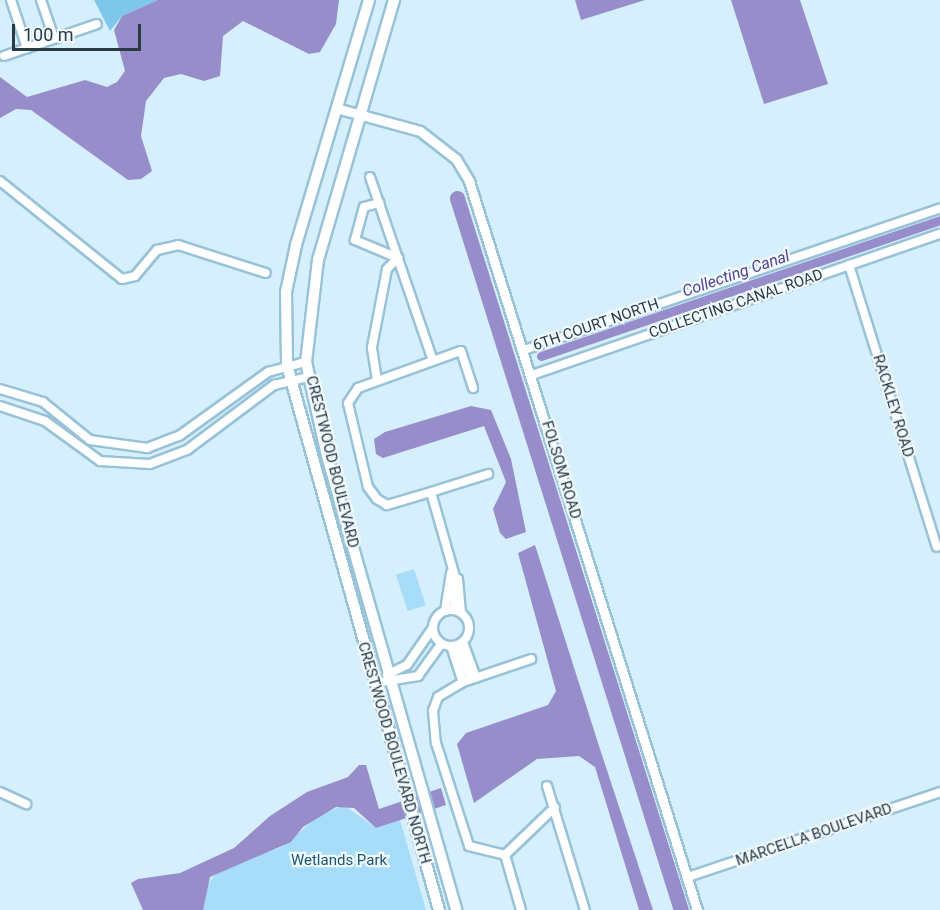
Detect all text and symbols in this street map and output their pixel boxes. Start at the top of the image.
scale bar [15,12,144,50]
text: 100 m [23,24,74,45]
water label: Collecting Canal [680,247,792,301]
street label: COLLECTING CANAL ROAD [647,266,825,342]
street label: 6TH COURT NORTH [531,295,661,355]
street label: RACKLEY ROAD [869,352,917,460]
street label: CRESTWOOD BOULEVARD [302,374,362,550]
street label: FOLSOM ROAD [538,419,584,521]
street label: CRESTWOOD BOULEVARD NORTH [354,640,434,866]
street label: MARCELLA BOULEVARD [733,800,895,870]
park label: Wetlands Park [291,852,387,870]

